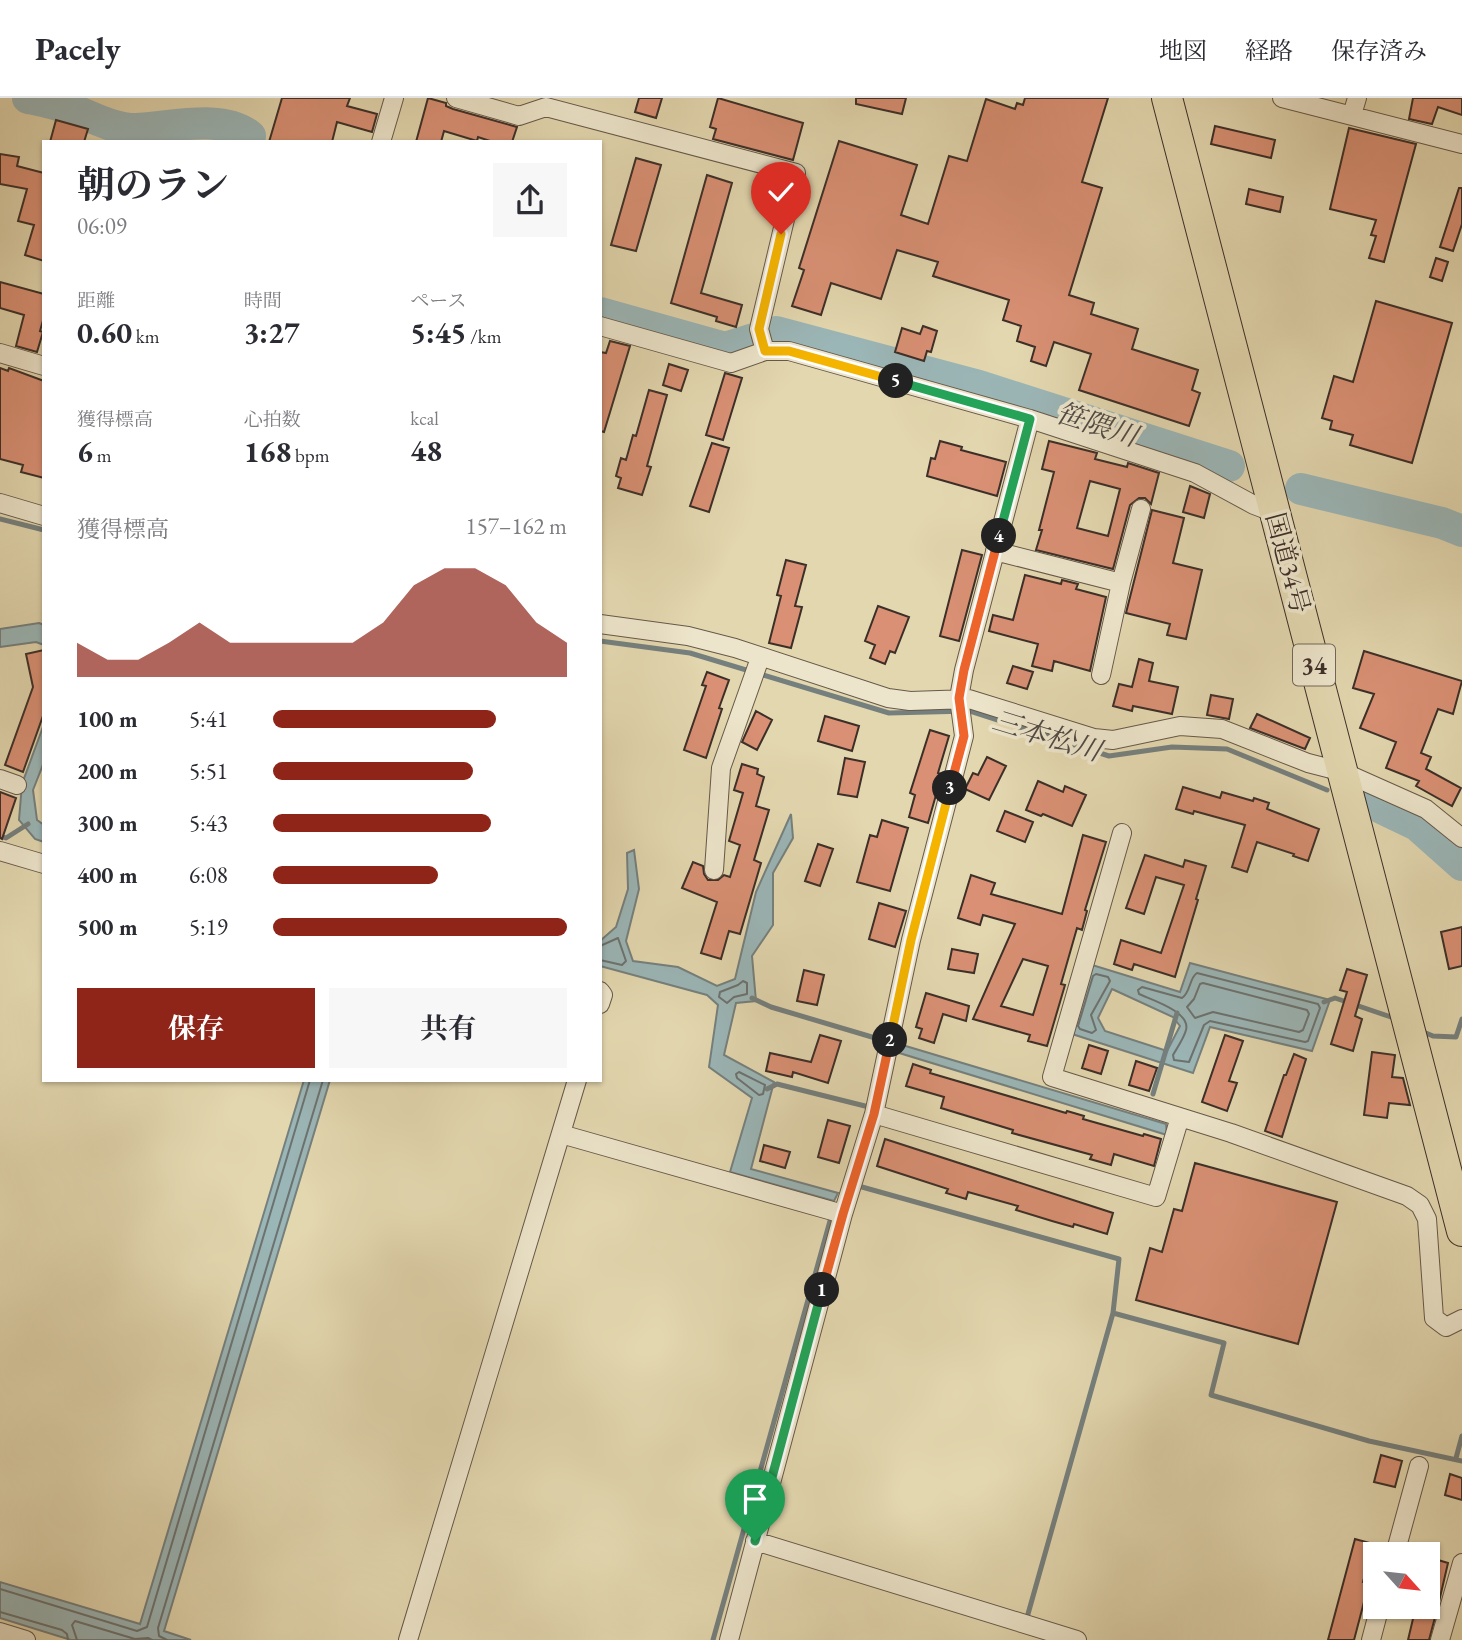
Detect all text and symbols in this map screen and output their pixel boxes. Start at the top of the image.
text: Pacely [35,27,121,70]
text: 地図 [1159,35,1207,66]
text: 経路 [1245,35,1293,66]
text: 保存済み [1331,35,1427,66]
text: 朝のラン [77,160,229,209]
pin [751,162,811,234]
button: share [493,163,567,237]
icon: check [762,173,800,211]
text: 06:09 [77,211,127,241]
text: 距離 [77,288,115,313]
text: 時間 [244,288,282,313]
text: ペース [410,288,466,313]
text: 0.60 [77,313,132,352]
text: 3:27 [244,313,300,352]
text: 5:45 [410,313,466,352]
text: km [132,324,160,349]
text: /km [466,324,501,349]
pin: 5 [878,364,914,398]
text: 5 [890,368,901,393]
water label: 笹隈川 [1051,394,1145,455]
text: kcal [410,406,439,431]
text: 獲得標高 [77,407,153,432]
text: 心拍数 [244,407,301,432]
text: 48 [410,431,442,470]
text: 6 [77,432,93,471]
text: 168 [244,432,291,471]
text: m [93,443,111,468]
text: bpm [291,443,330,468]
street label: 国道34号 [1258,509,1318,617]
text: 157–162 m [466,511,567,541]
text: 獲得標高 [77,514,169,544]
pin: 4 [982,518,1016,554]
text: 4 [993,523,1004,548]
road number: 34 [1293,644,1335,686]
water label: 三本松川 [988,701,1109,769]
text: 100 m [77,704,138,734]
text: 5:41 [189,704,228,734]
text: 200 m [77,756,138,786]
text: 5:51 [189,756,228,786]
pin: 3 [932,770,968,806]
text: 3 [944,775,955,800]
text: 300 m [77,808,138,838]
text: 5:43 [189,808,228,838]
text: 400 m [77,860,138,890]
text: 6:08 [189,860,228,890]
text: 500 m [77,912,138,942]
text: 5:19 [189,912,228,942]
button: 保存 [77,988,315,1068]
button: 共有 [329,988,567,1068]
pin: 2 [872,1023,908,1058]
text: 2 [884,1027,895,1052]
pin: 1 [804,1272,840,1308]
text: 1 [816,1277,827,1302]
pin [725,1469,785,1541]
icon: arrive [736,1480,774,1518]
north arrow [1363,1542,1440,1619]
map controls [1363,1542,1440,1619]

